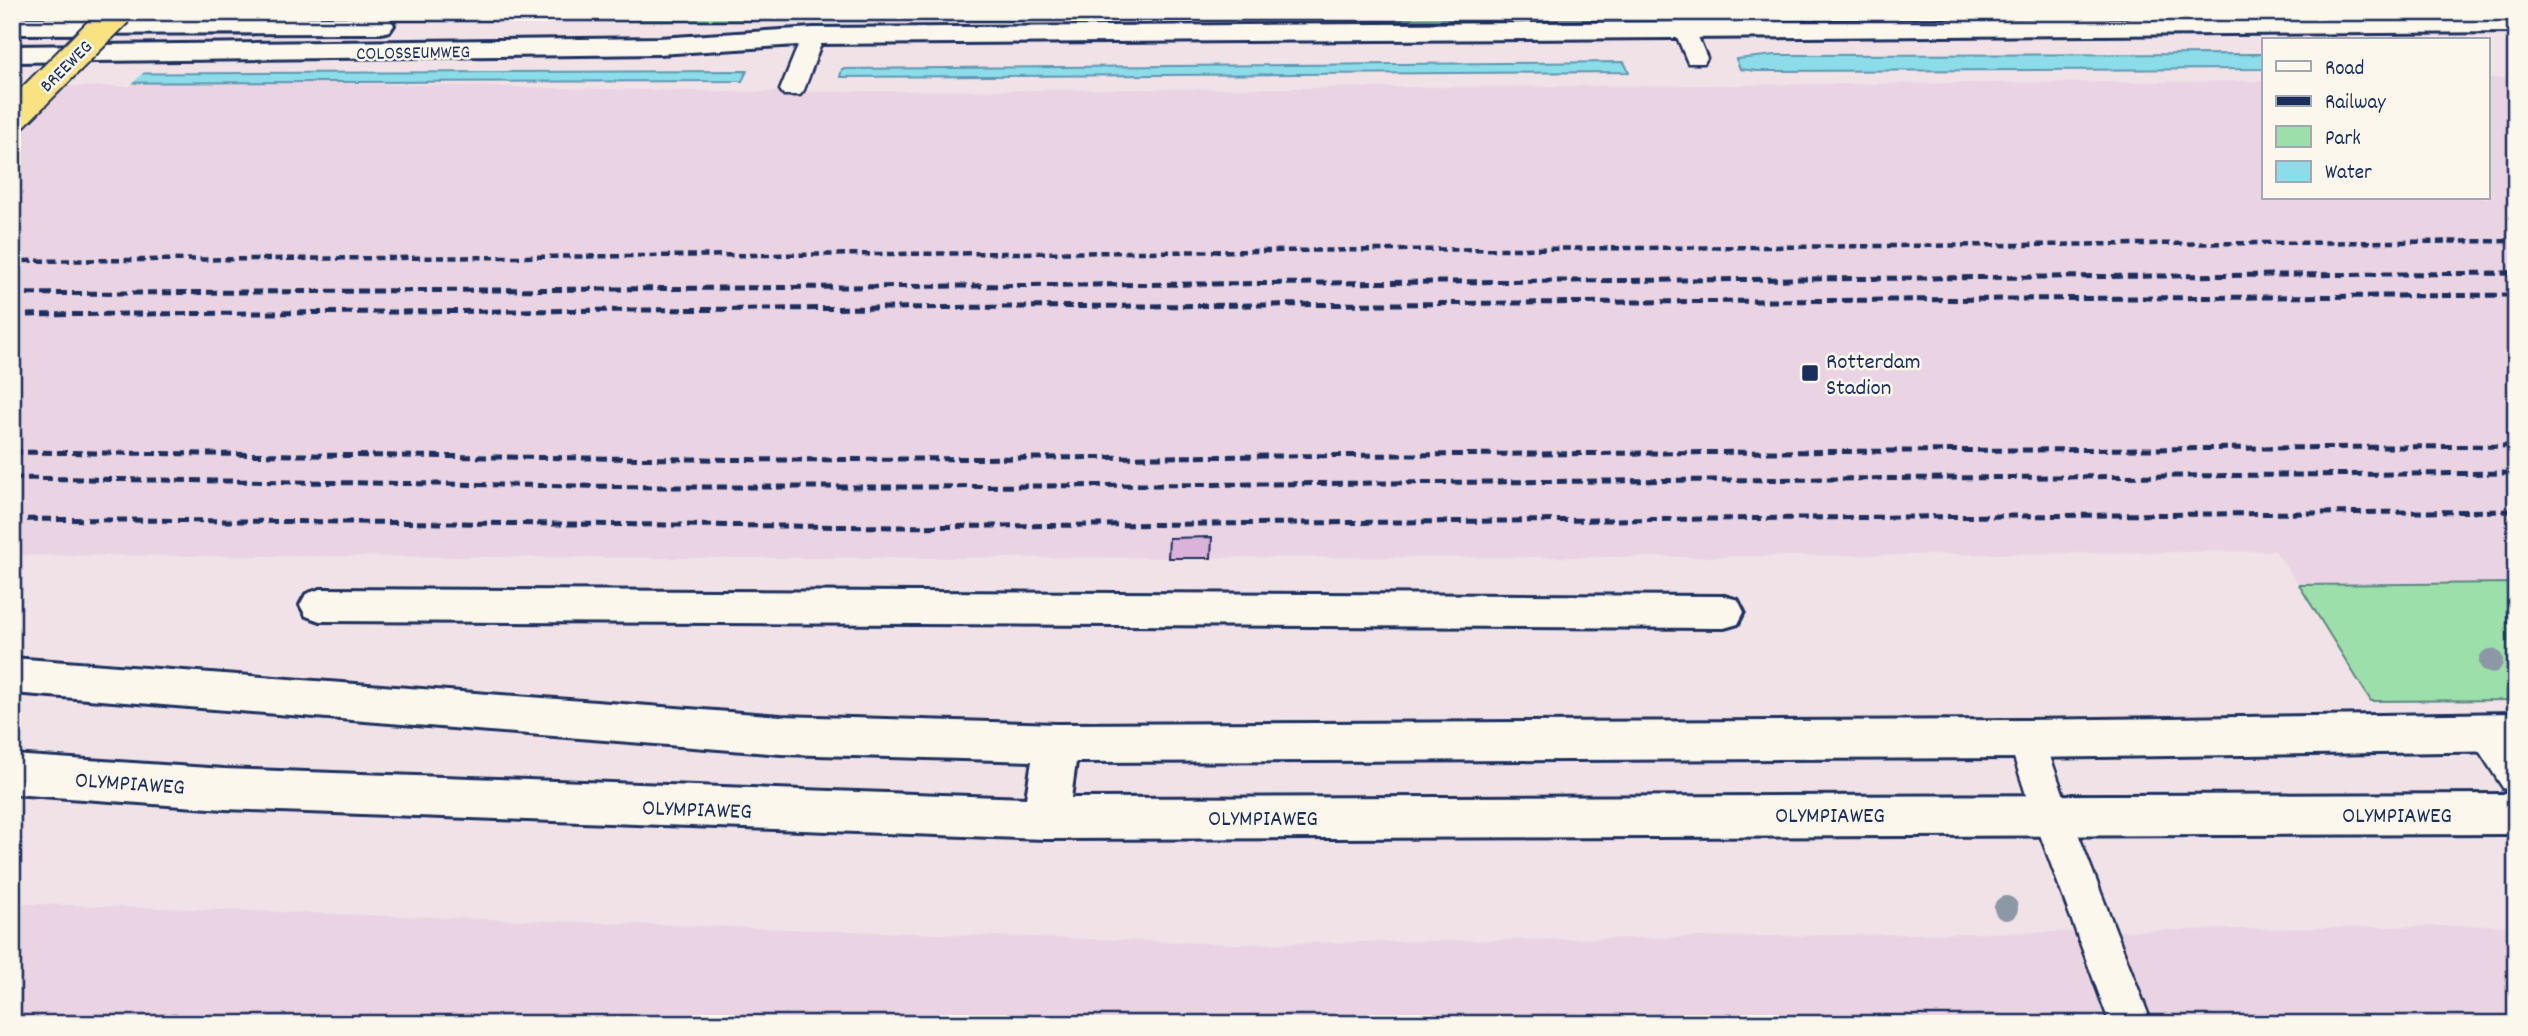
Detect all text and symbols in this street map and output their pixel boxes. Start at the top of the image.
street label: BREEWEG [35,35,100,100]
legend [2262,38,2490,200]
street label: COLOSSEUMWEG [356,40,470,69]
text: Road [2325,55,2364,85]
text: Railway [2325,89,2386,119]
text: Park [2325,125,2361,155]
text: Water [2325,159,2372,189]
place label: Rotterdam Stadion [1826,347,1920,406]
marker: Rotterdam Stadion [1800,363,1820,383]
street label: OLYMPIAWEG [74,765,186,806]
street label: OLYMPIAWEG [641,793,752,830]
street label: OLYMPIAWEG [1775,801,1885,834]
street label: OLYMPIAWEG [2342,801,2452,834]
street label: OLYMPIAWEG [1208,804,1318,837]

